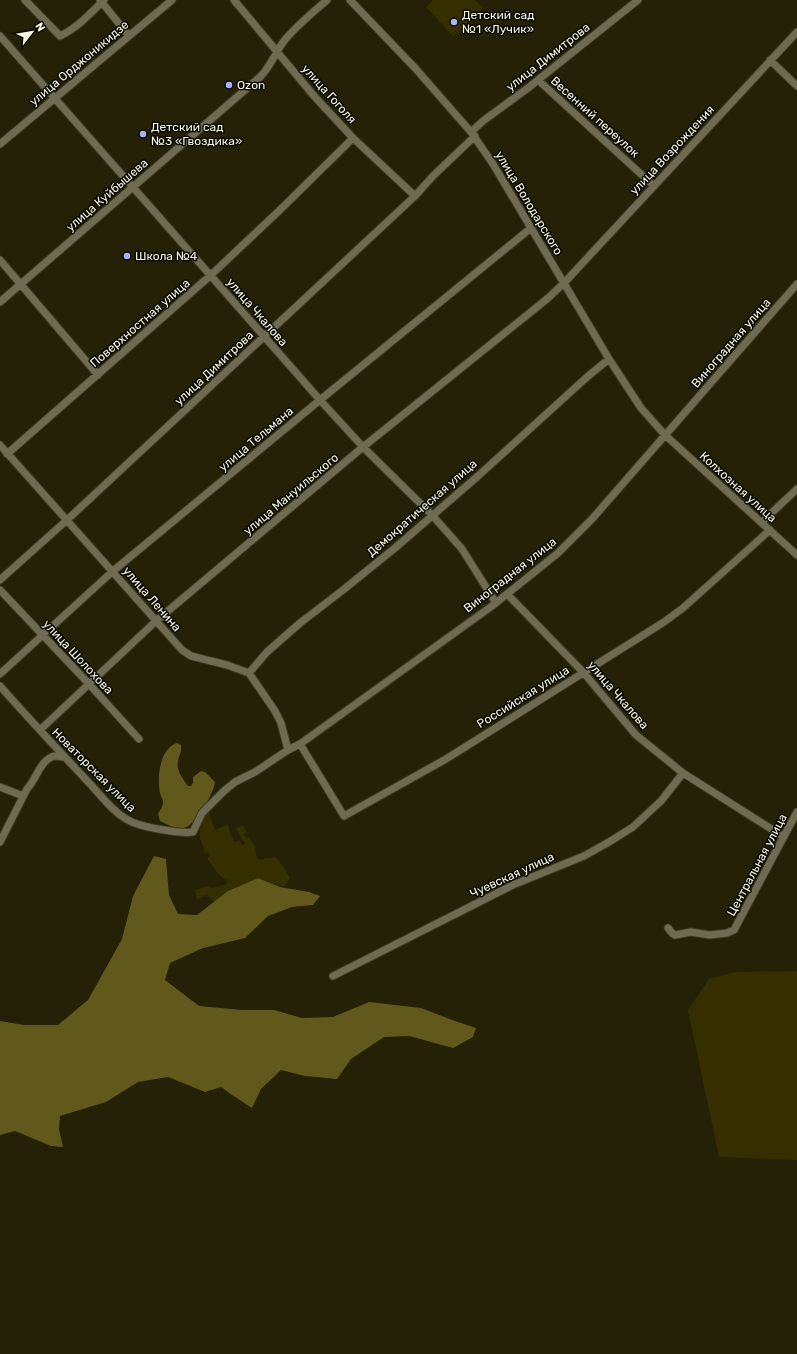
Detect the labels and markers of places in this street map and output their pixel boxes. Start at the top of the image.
place label: Детский сад №1 «Лучик» [462,8,534,36]
marker: Детский сад №1 «Лучик» [449,17,459,27]
place label: Ozon [237,78,265,92]
marker: Ozon [224,80,234,90]
place label: Детский сад №3 «Гвоздика» [151,120,242,148]
marker: Детский сад №3 «Гвоздика» [138,129,148,139]
place label: Школа №4 [135,249,198,263]
marker: Школа №4 [122,251,132,261]

